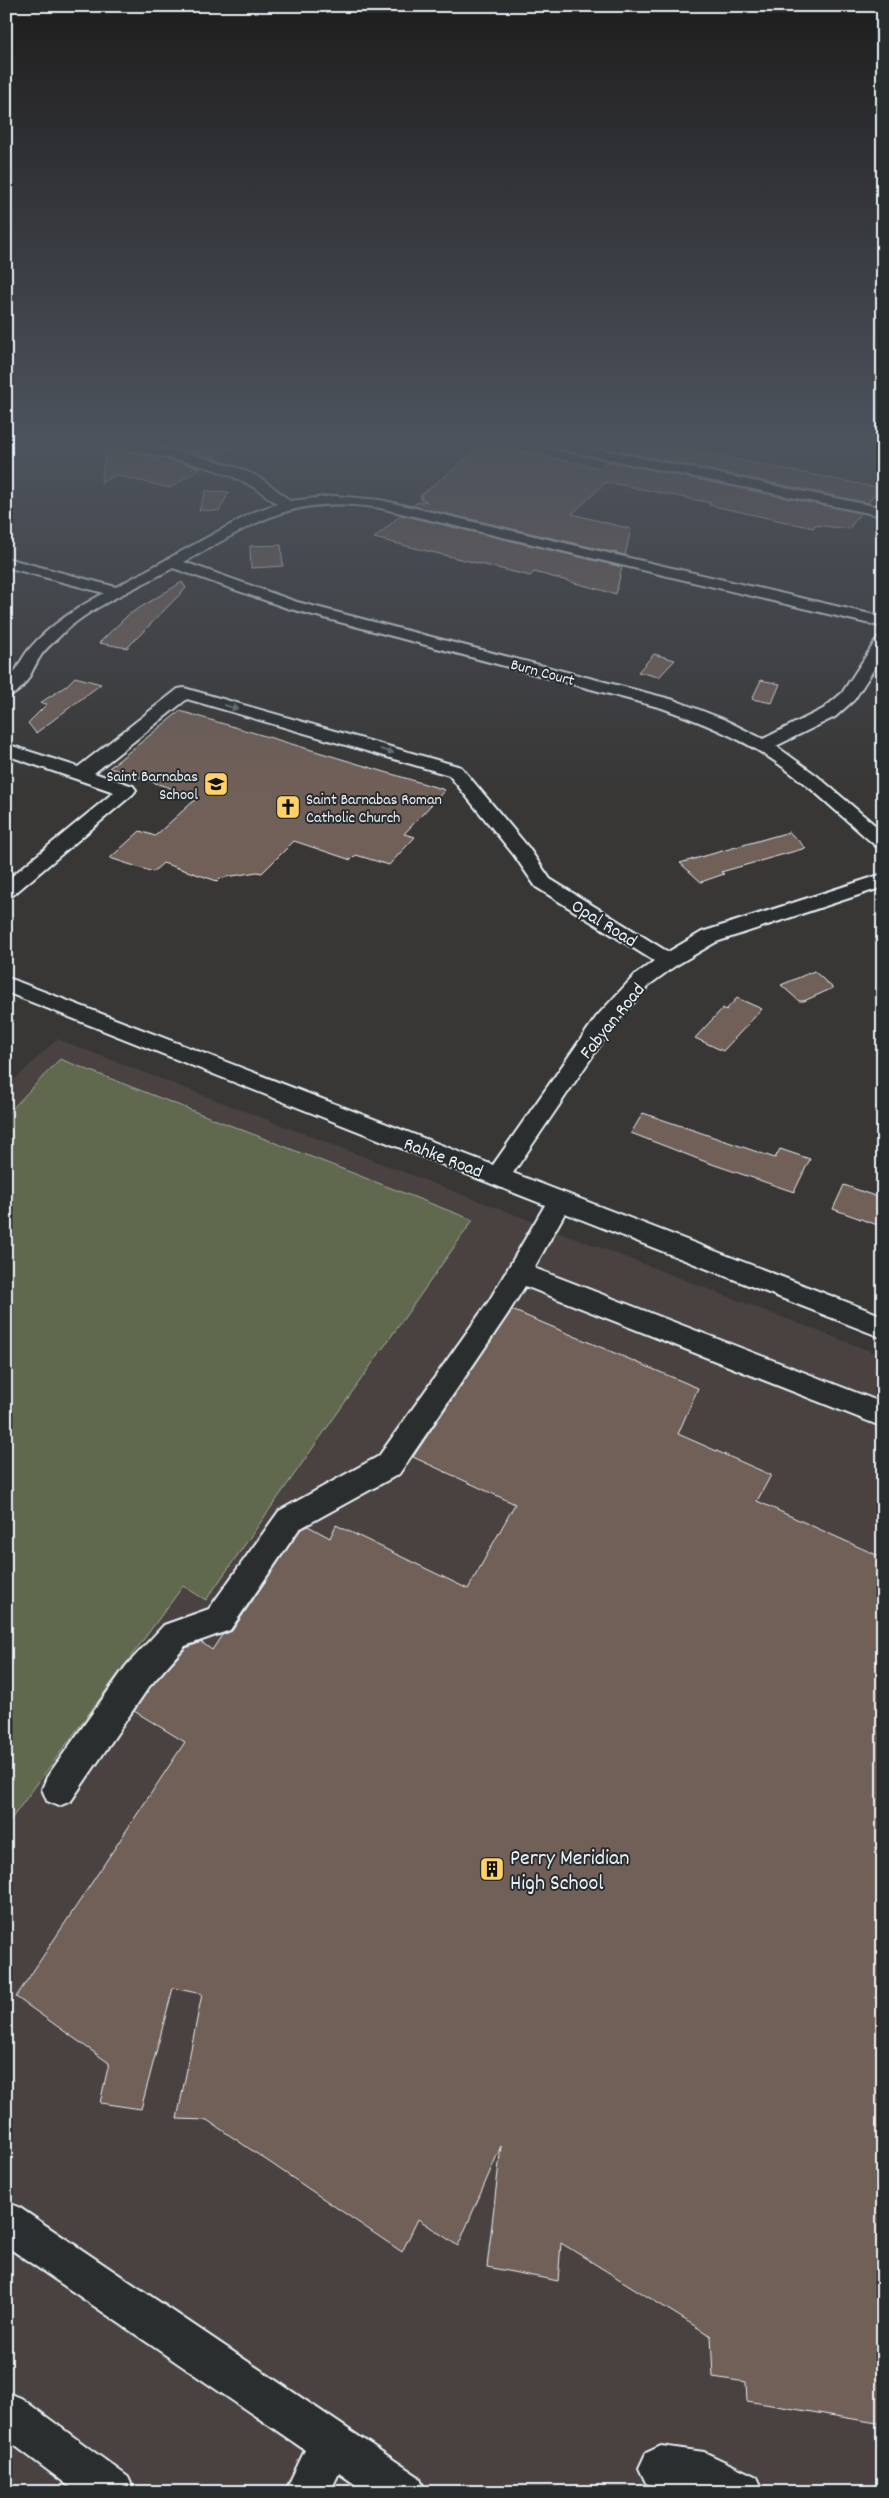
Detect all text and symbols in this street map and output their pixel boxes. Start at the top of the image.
street label: Burn Court [508,654,577,693]
one-way arrow [224,703,239,711]
one-way arrow [380,748,395,756]
place label: Saint Barnabas School [106,766,198,807]
school or university icon: Saint Barnabas School [203,771,229,797]
place label: Saint Barnabas Roman Catholic Church [306,789,442,830]
church icon: Saint Barnabas Roman Catholic Church [275,794,301,820]
street label: Opal Road [565,894,641,956]
street label: Fabyan Road [575,978,653,1066]
street label: Rahke Road [399,1132,486,1187]
place label: Perry Meridian High School [510,1844,630,1900]
building icon: Perry Meridian High School [479,1856,505,1882]

